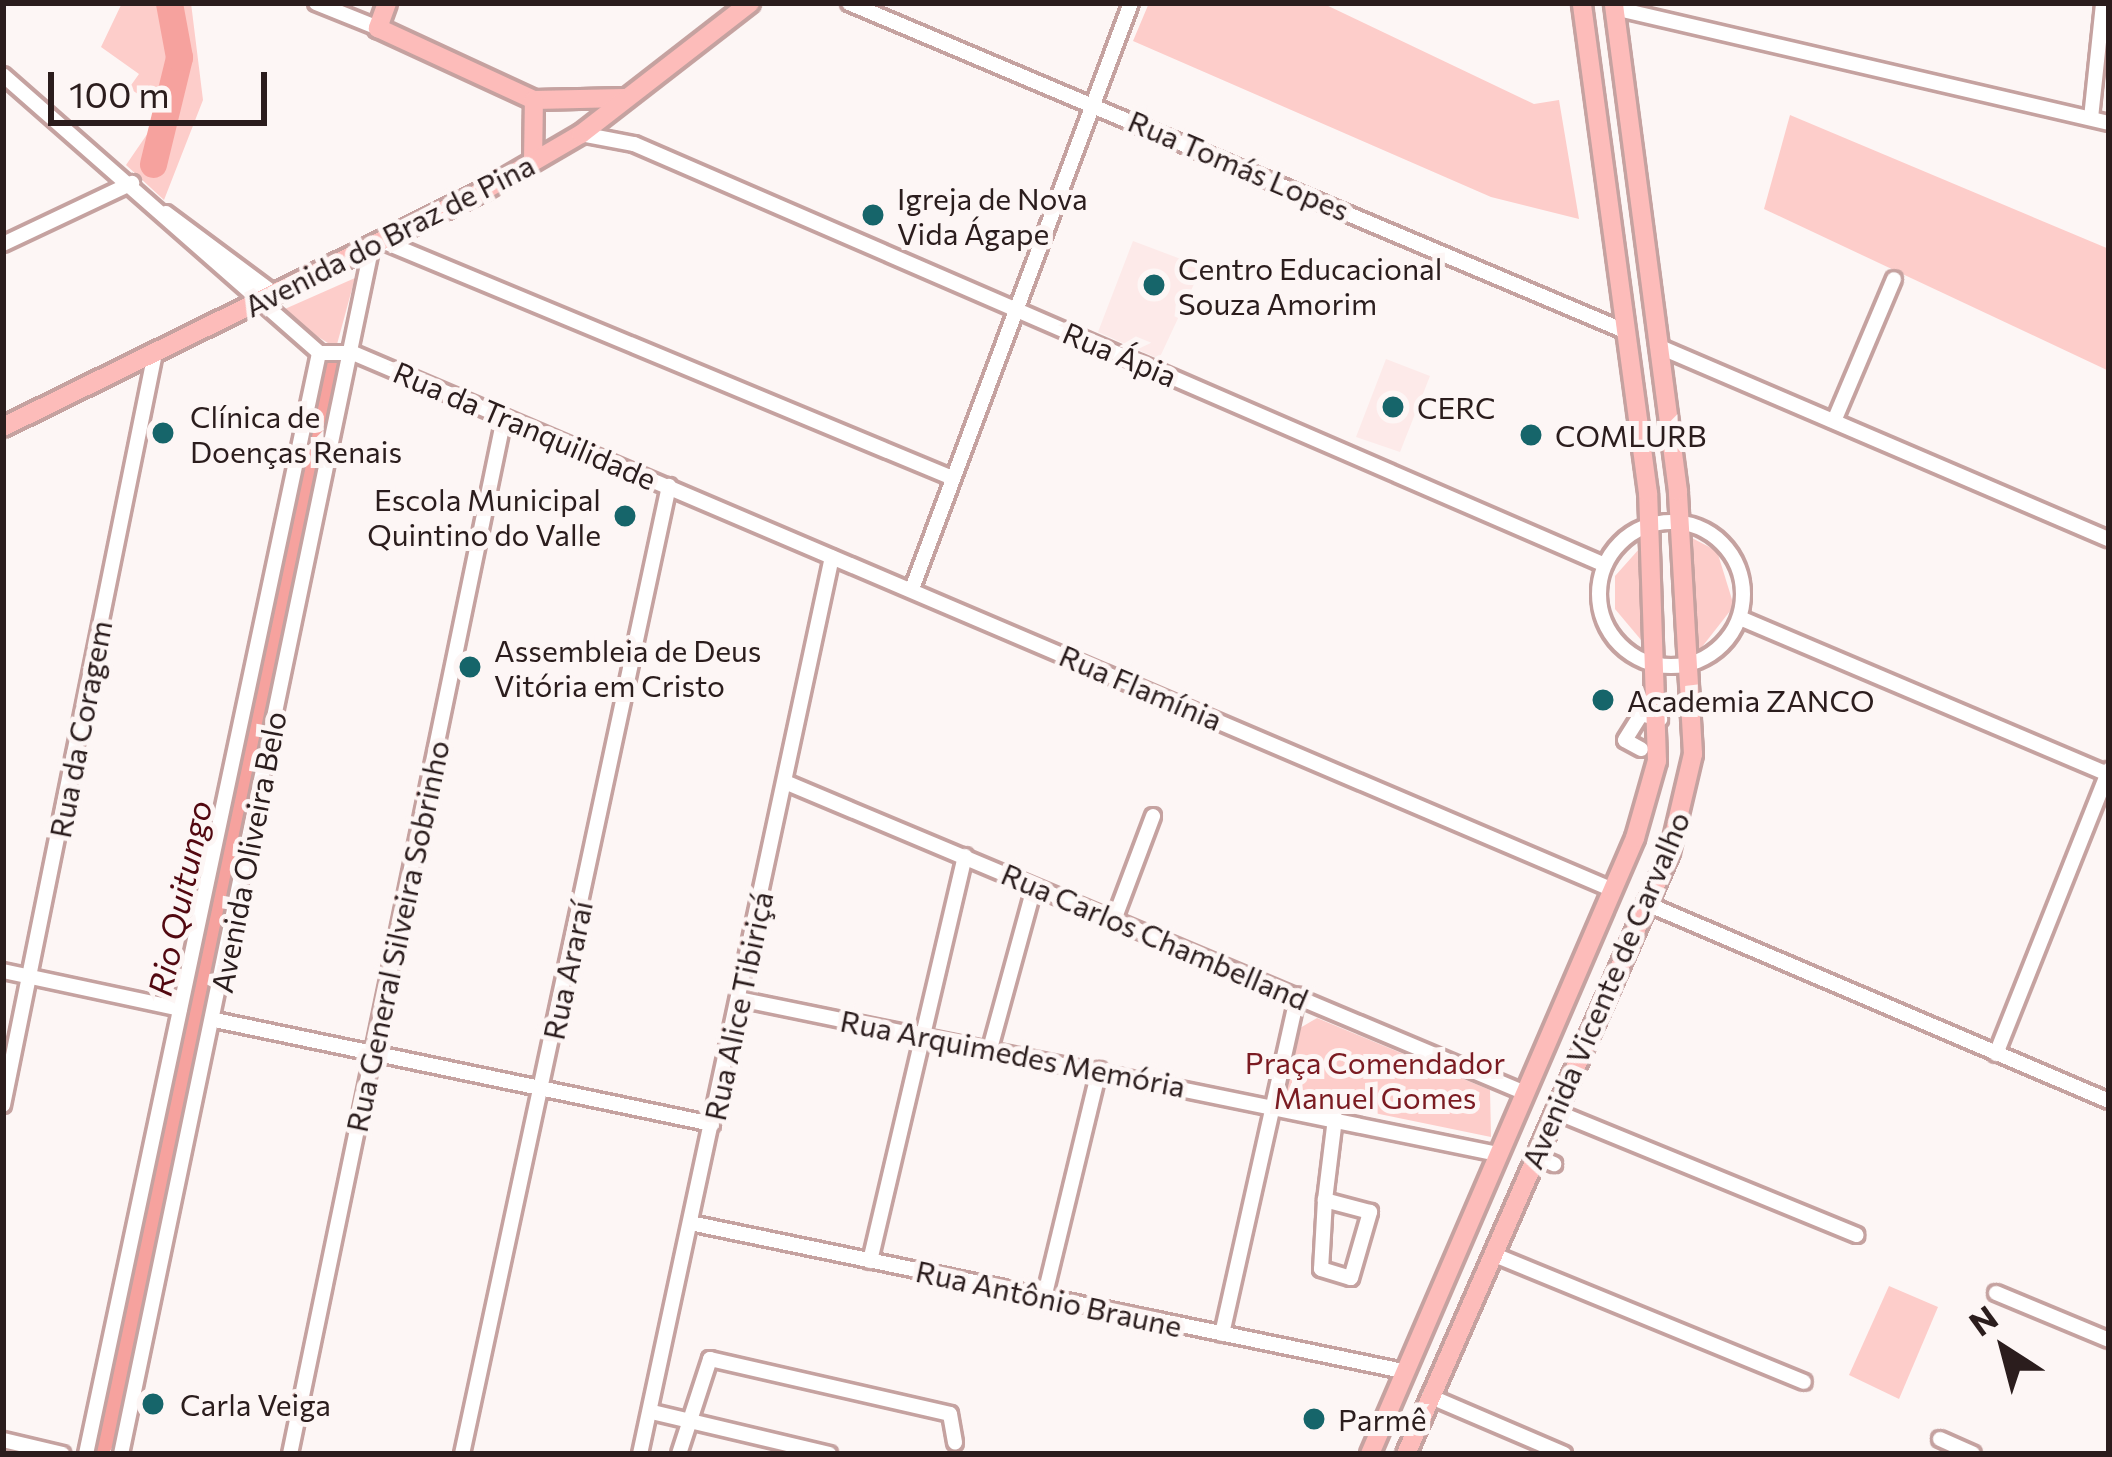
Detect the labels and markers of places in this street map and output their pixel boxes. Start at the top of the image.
place label: Igreja de Nova Vida Ágape [897,180,1088,250]
marker: Igreja de Nova Vida Ágape [860,202,886,228]
place label: Centro Educacional Souza Amorim [1178,250,1442,320]
marker: Centro Educacional Souza Amorim [1141,272,1167,298]
place label: CERC [1417,389,1496,425]
marker: CERC [1380,394,1406,420]
place label: Clínica de Doenças Renais [190,398,402,468]
marker: Clínica de Doenças Renais [147,417,179,449]
place label: COMLURB [1555,417,1706,453]
marker: COMLURB [1518,422,1544,448]
place label: Escola Municipal Quintino do Valle [367,481,601,552]
marker: Escola Municipal Quintino do Valle [612,503,638,529]
place label: Assembleia de Deus Vitória em Cristo [494,632,762,702]
marker: Assembleia de Deus Vitória em Cristo [457,654,483,680]
place label: Academia ZANCO [1627,682,1875,718]
marker: Academia ZANCO [1590,687,1616,713]
place label: Carla Veiga [180,1386,331,1422]
marker: Carla Veiga [137,1388,169,1420]
place label: Parmê [1338,1401,1426,1437]
marker: Parmê [1301,1406,1327,1432]

